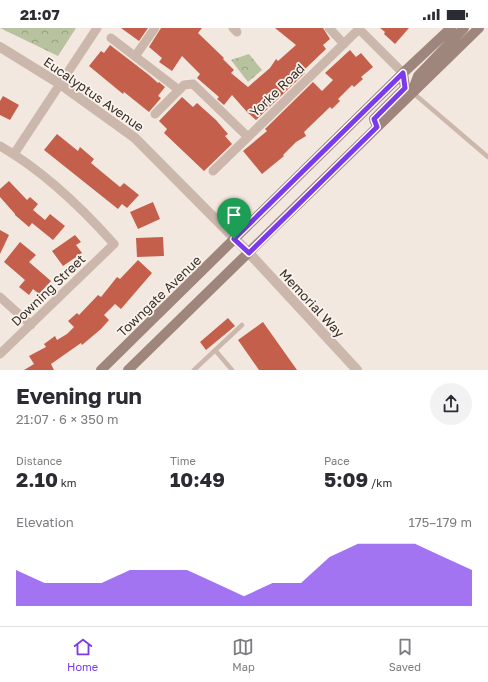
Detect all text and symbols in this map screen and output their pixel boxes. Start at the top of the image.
text: 21:07 [20,5,60,23]
street label: Eucalyptus Avenue [41,53,147,135]
street label: Yorke Road [246,60,308,120]
pin [217,198,251,239]
icon: arrive [223,204,245,226]
street label: Downing Street [8,251,88,329]
street label: Towngate Avenue [114,252,204,340]
street label: Memorial Way [276,265,348,341]
text: Evening run [16,382,142,409]
button: share [430,383,472,425]
text: 21:07 · 6 × 350 m [16,411,119,427]
text: Distance [16,454,62,467]
text: Time [170,454,196,467]
text: Pace [324,454,350,467]
text: 2.10 [16,467,58,491]
text: 10:49 [170,467,225,491]
text: 5:09 [324,467,368,491]
text: km [58,476,77,489]
text: /km [368,476,392,489]
text: Elevation [16,514,74,530]
text: 175–179 m [409,514,472,530]
tab: Home [67,636,98,673]
tab: Map [232,636,255,673]
tab: Saved [389,636,421,673]

